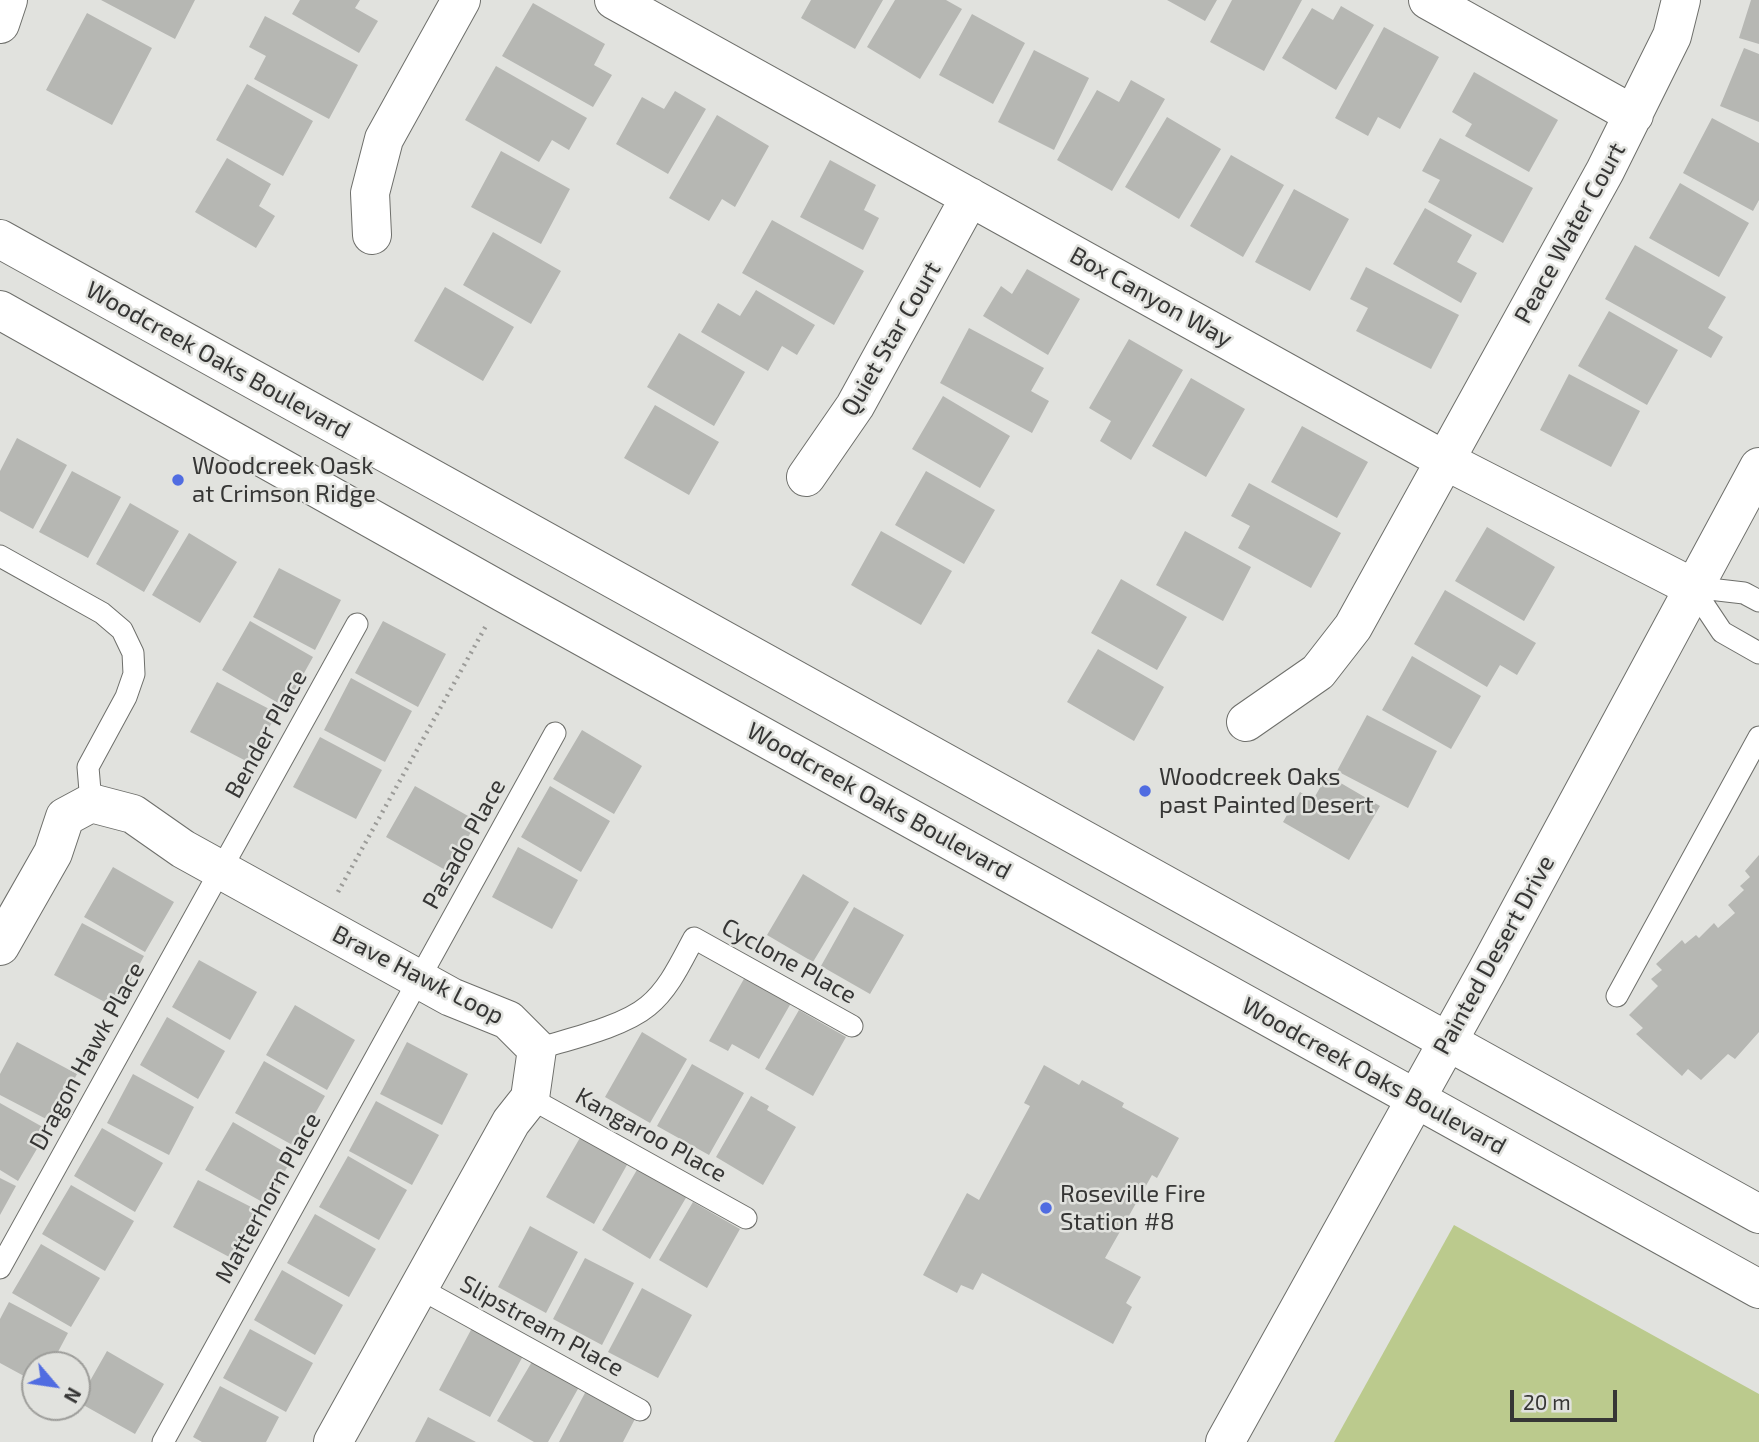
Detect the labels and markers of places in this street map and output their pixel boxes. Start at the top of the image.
place label: Woodcreek Oask at Crimson Ridge [192,452,376,508]
marker: Woodcreek Oask at Crimson Ridge [170,472,186,488]
place label: Woodcreek Oaks past Painted Desert [1159,763,1374,819]
marker: Woodcreek Oaks past Painted Desert [1137,783,1153,799]
place label: Roseville Fire Station #8 [1060,1180,1206,1236]
marker: Roseville Fire Station #8 [1038,1200,1054,1216]

